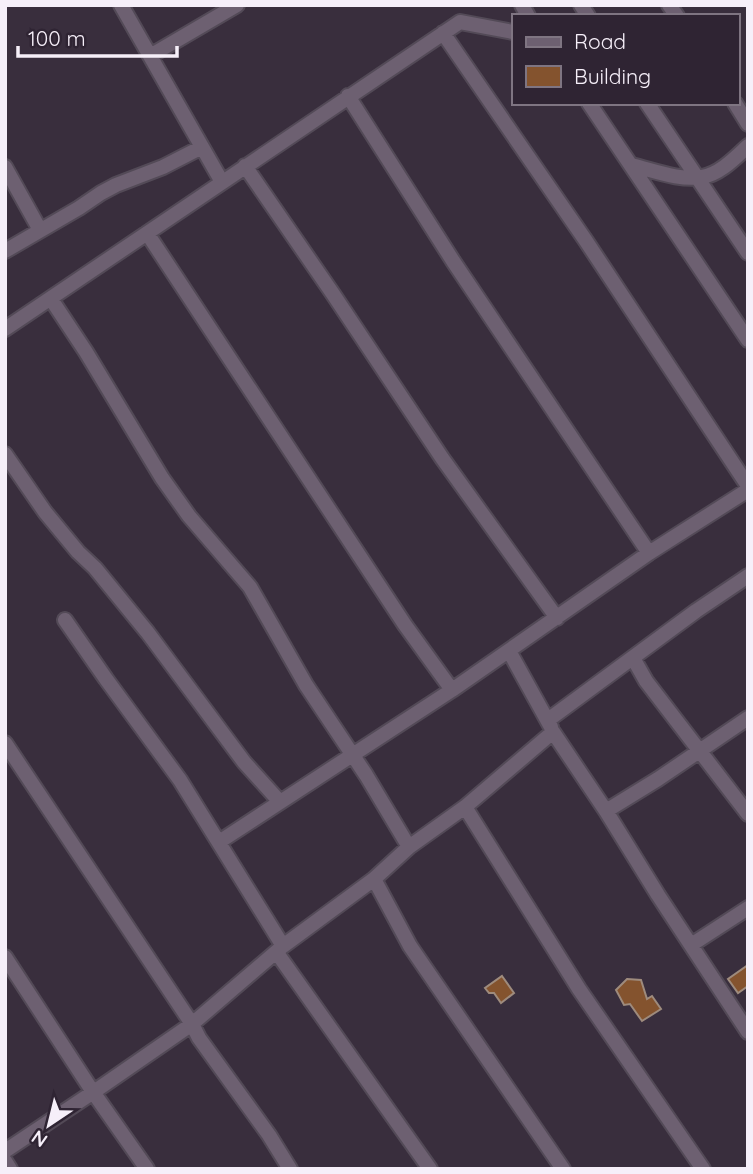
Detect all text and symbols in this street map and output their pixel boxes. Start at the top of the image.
scale bar [18,14,177,58]
legend [512,14,739,105]
text: 100 m [28,25,86,51]
text: Road [574,28,626,54]
text: Building [574,63,651,89]
north arrow [14,1090,84,1160]
text: N [27,1125,52,1153]

